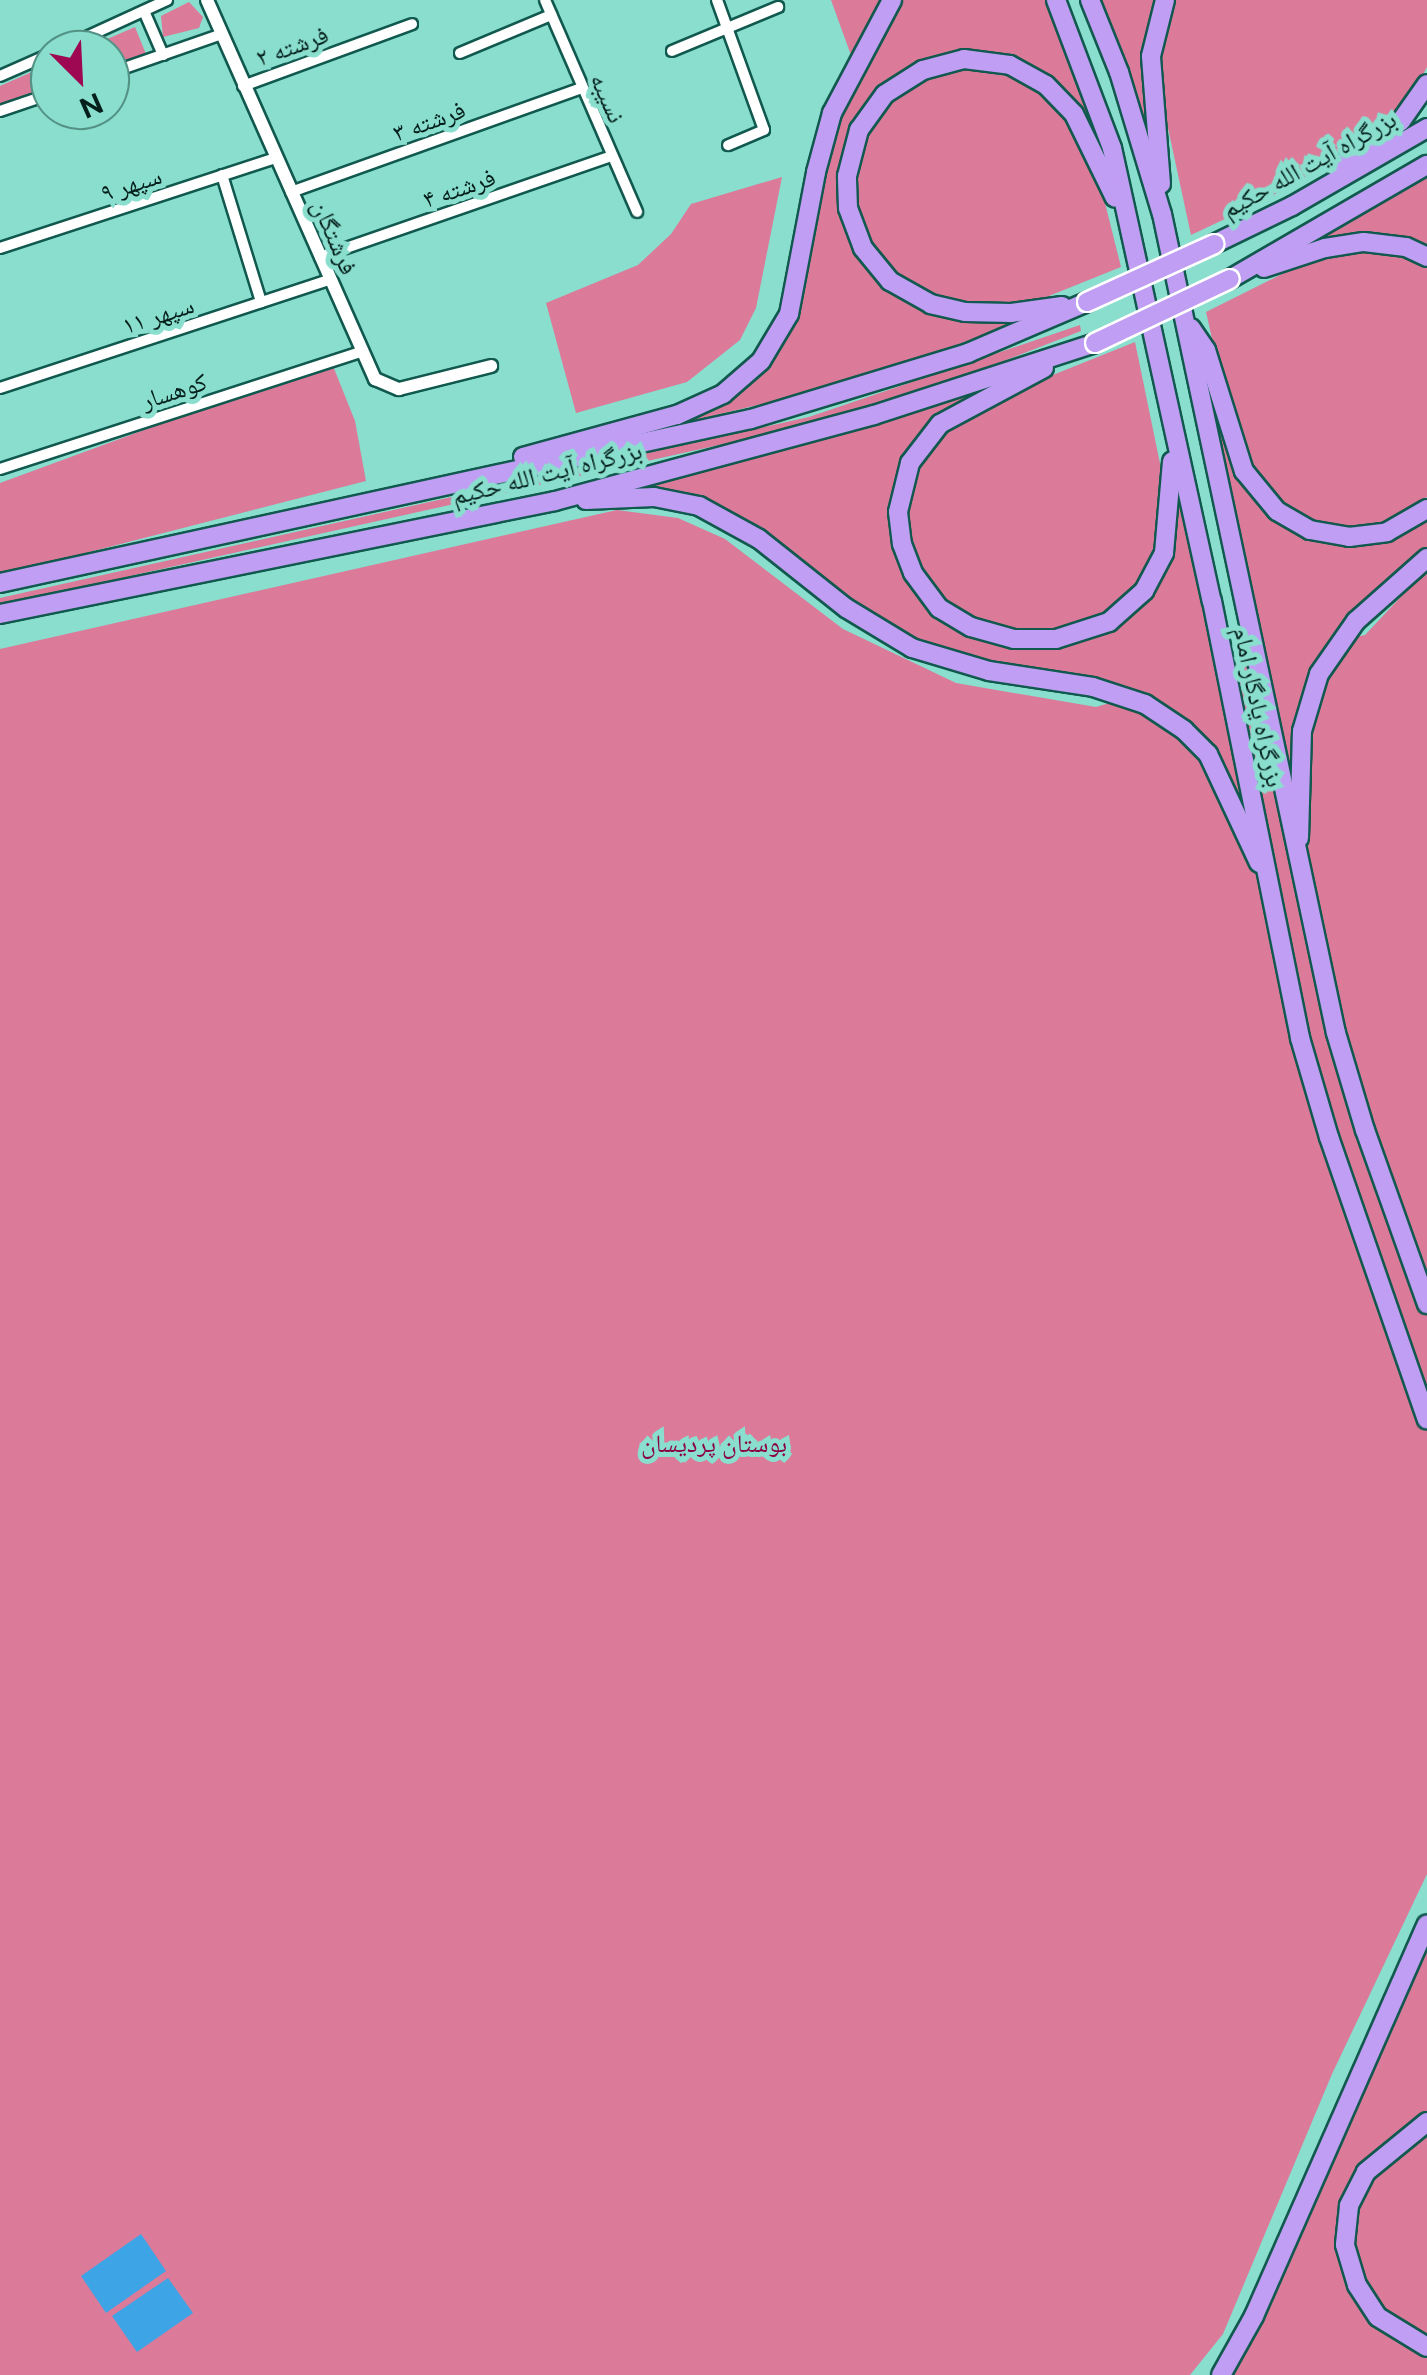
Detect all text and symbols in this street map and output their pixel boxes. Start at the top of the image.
street label: فرشته ۲ [252,19,332,73]
north arrow [30,30,130,130]
street label: نسیبه [584,69,632,127]
text: N [75,87,108,126]
street label: فرشته ۳ [389,94,469,148]
street label: بزرگراه آیت الله حکیم [1217,104,1401,224]
street label: سپهر ۹ [97,160,165,208]
street label: فرشته ۴ [419,162,499,214]
street label: فرشتگان [306,195,364,279]
street label: سپهر ۱۱ [118,289,198,341]
street label: کوهسار [137,366,211,416]
street label: بزرگراه آیت الله حکیم [449,435,645,511]
street label: بزرگراه یادگار امام [1227,624,1291,790]
park label: بوستان پردیسان [641,1428,787,1458]

